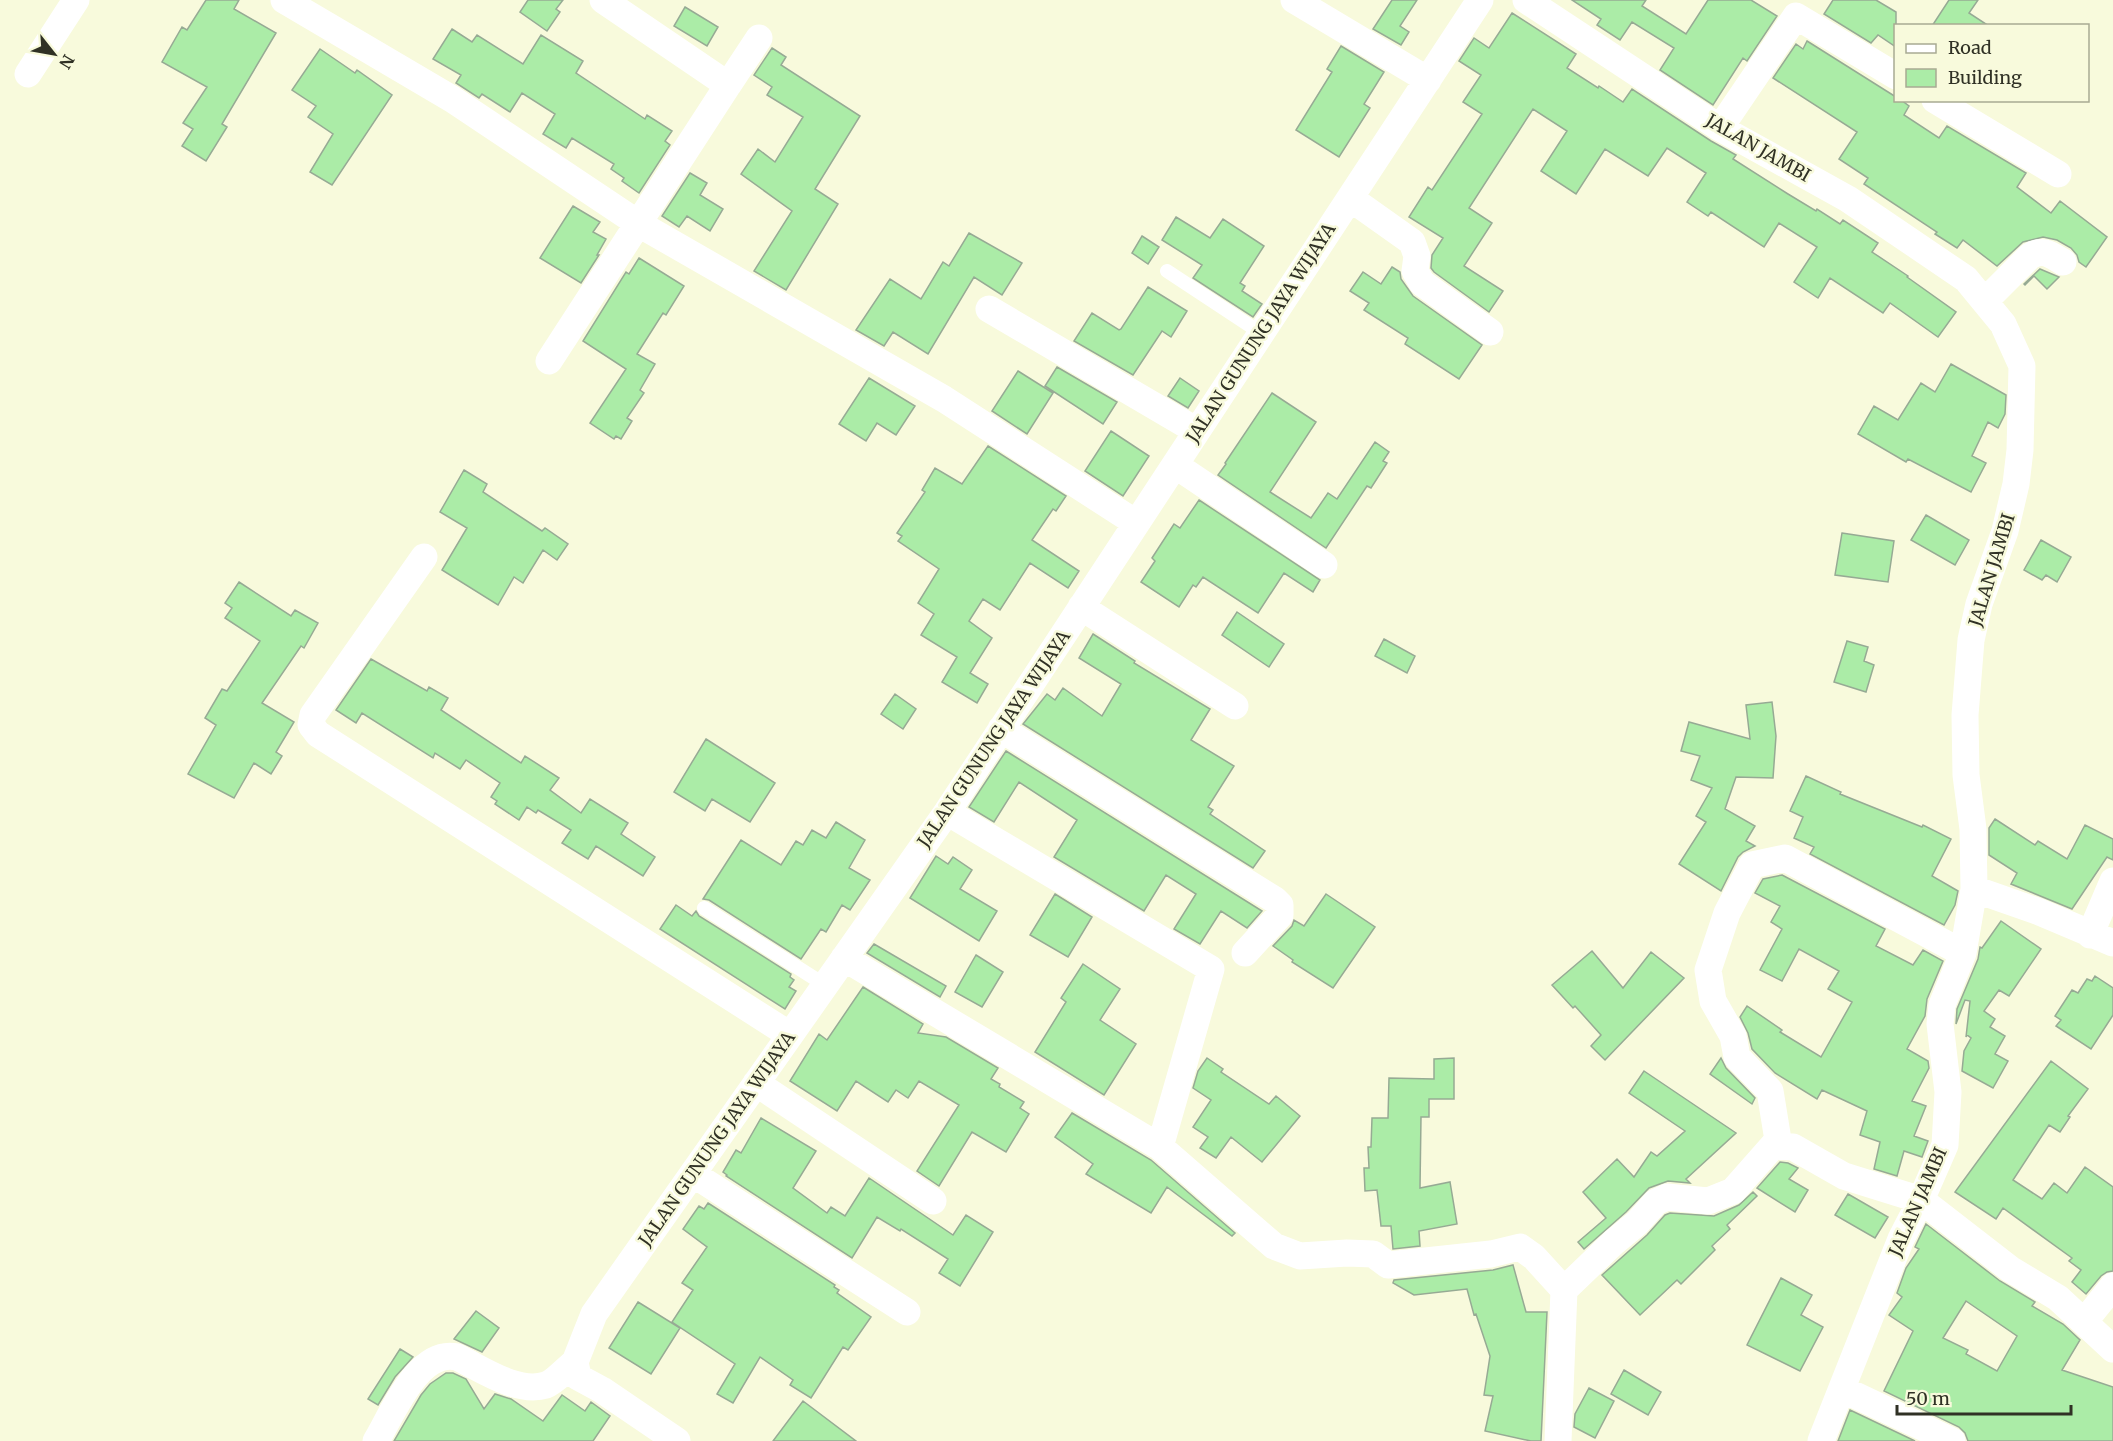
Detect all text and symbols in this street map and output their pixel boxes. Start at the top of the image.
north arrow [24,24,84,84]
legend [1894,24,2089,102]
text: Road [1948,36,1992,59]
text: N [55,51,79,73]
text: Building [1948,66,2022,89]
street label: JALAN JAMBI [1701,108,1815,187]
street label: JALAN GUNUNG JAYA WIJAYA [1180,218,1340,448]
street label: JALAN JAMBI [1963,510,2020,630]
street label: JALAN GUNUNG JAYA WIJAYA [912,625,1075,853]
street label: JALAN GUNUNG JAYA WIJAYA [633,1026,800,1252]
street label: JALAN JAMBI [1883,1144,1952,1261]
scale bar [1897,1378,2071,1416]
text: 50 m [1906,1387,1950,1410]

